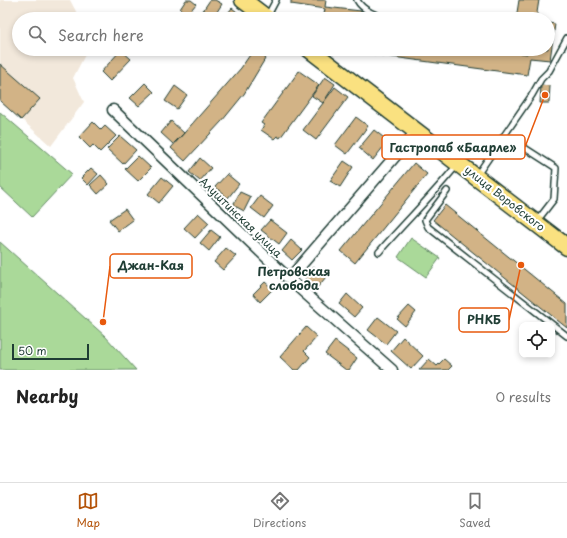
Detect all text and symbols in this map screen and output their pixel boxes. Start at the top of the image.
search box [12,12,555,56]
icon: search [26,23,48,45]
text: Search here [58,23,144,46]
callout: Гастропаб «Баарле» [382,135,525,159]
text: Гастропаб «Баарле» [389,138,517,156]
street label: улица Воровского [461,161,549,235]
street label: Алуштинская улица [196,173,286,261]
callout: Джан-Кая [110,254,192,278]
text: Джан-Кая [117,256,184,274]
district label: Петровская слобода [257,262,331,294]
callout: РНКБ [459,308,509,332]
text: РНКБ [467,310,501,328]
map controls [519,322,555,358]
button: locate [519,322,555,358]
scale bar [12,342,89,361]
text: 50 m [18,342,47,359]
text: Nearby [16,383,78,409]
text: 0 results [496,387,551,406]
tab: Map [76,490,100,531]
tab: Directions [253,490,306,531]
tab: Saved [459,490,491,531]

